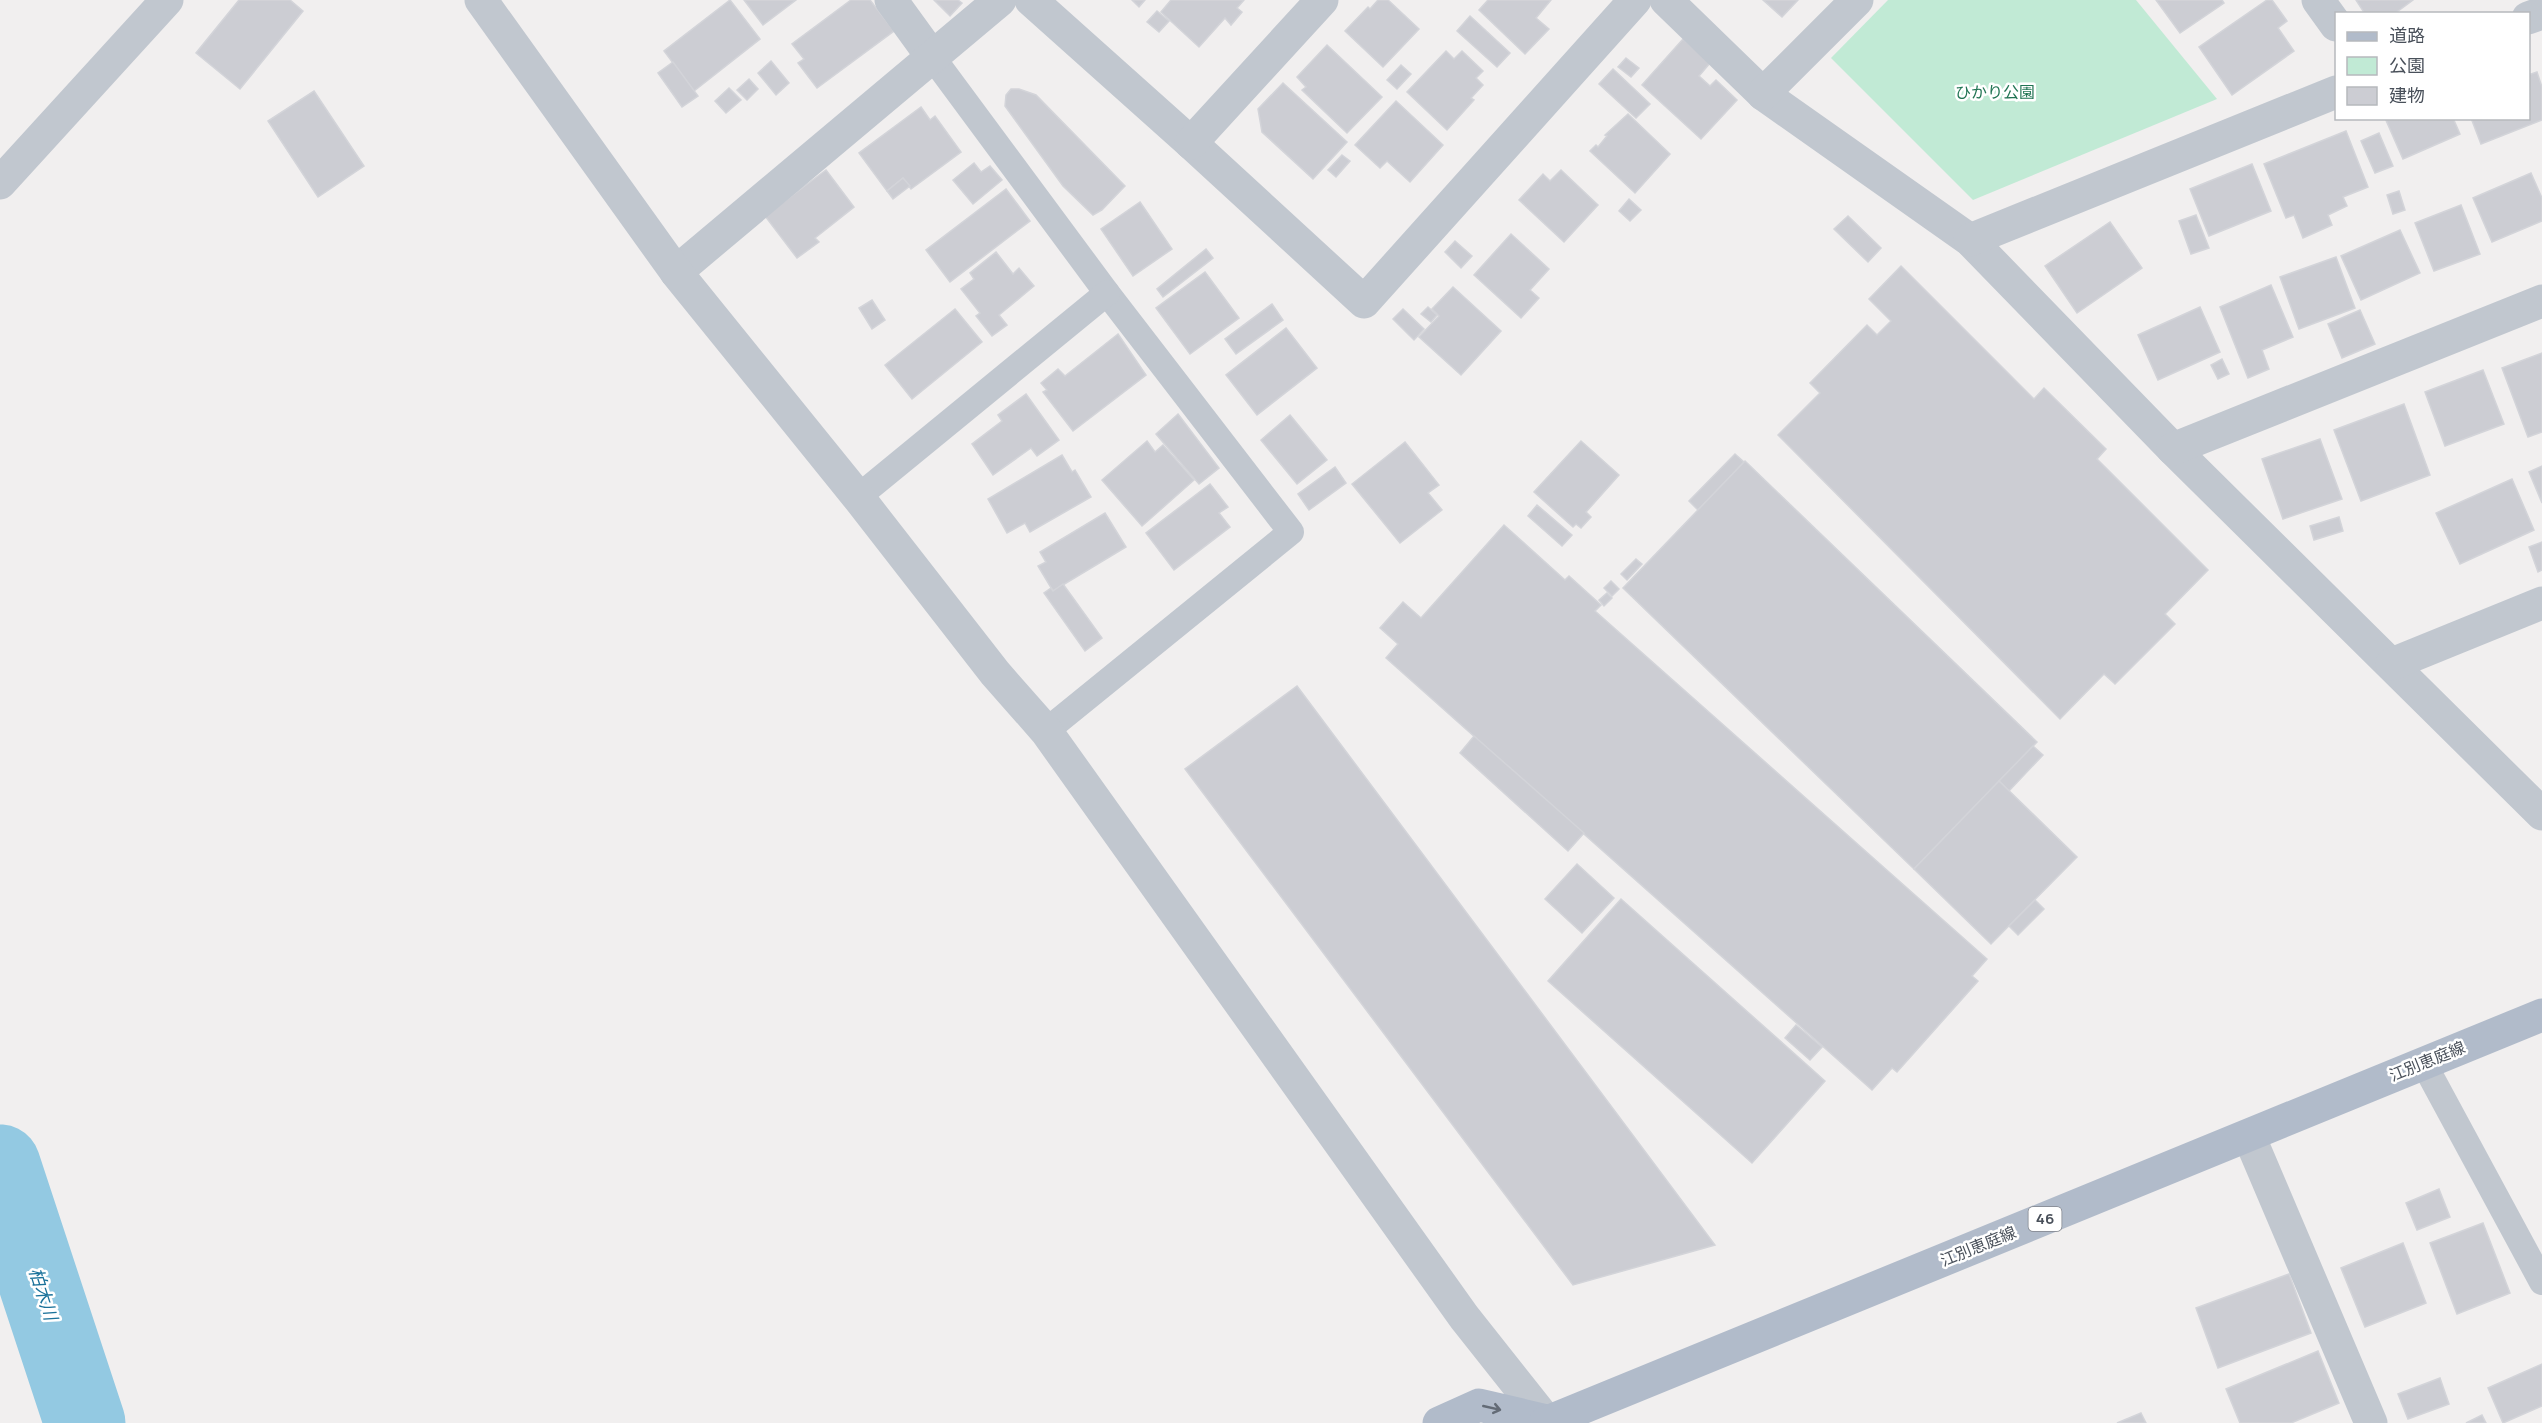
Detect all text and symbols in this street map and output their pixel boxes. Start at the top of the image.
legend [2335,12,2530,120]
text: 道路 [2389,23,2425,47]
text: 公園 [2389,53,2425,77]
park label: ひかり公園 [1955,81,2035,103]
text: 建物 [2389,83,2425,107]
street label: 江別恵庭線 [2386,1036,2468,1086]
road number: 46 [2028,1207,2062,1231]
street label: 江別恵庭線 [1937,1221,2019,1271]
water label: 柏木川 [24,1264,64,1325]
one-way arrow [1482,1403,1501,1415]

